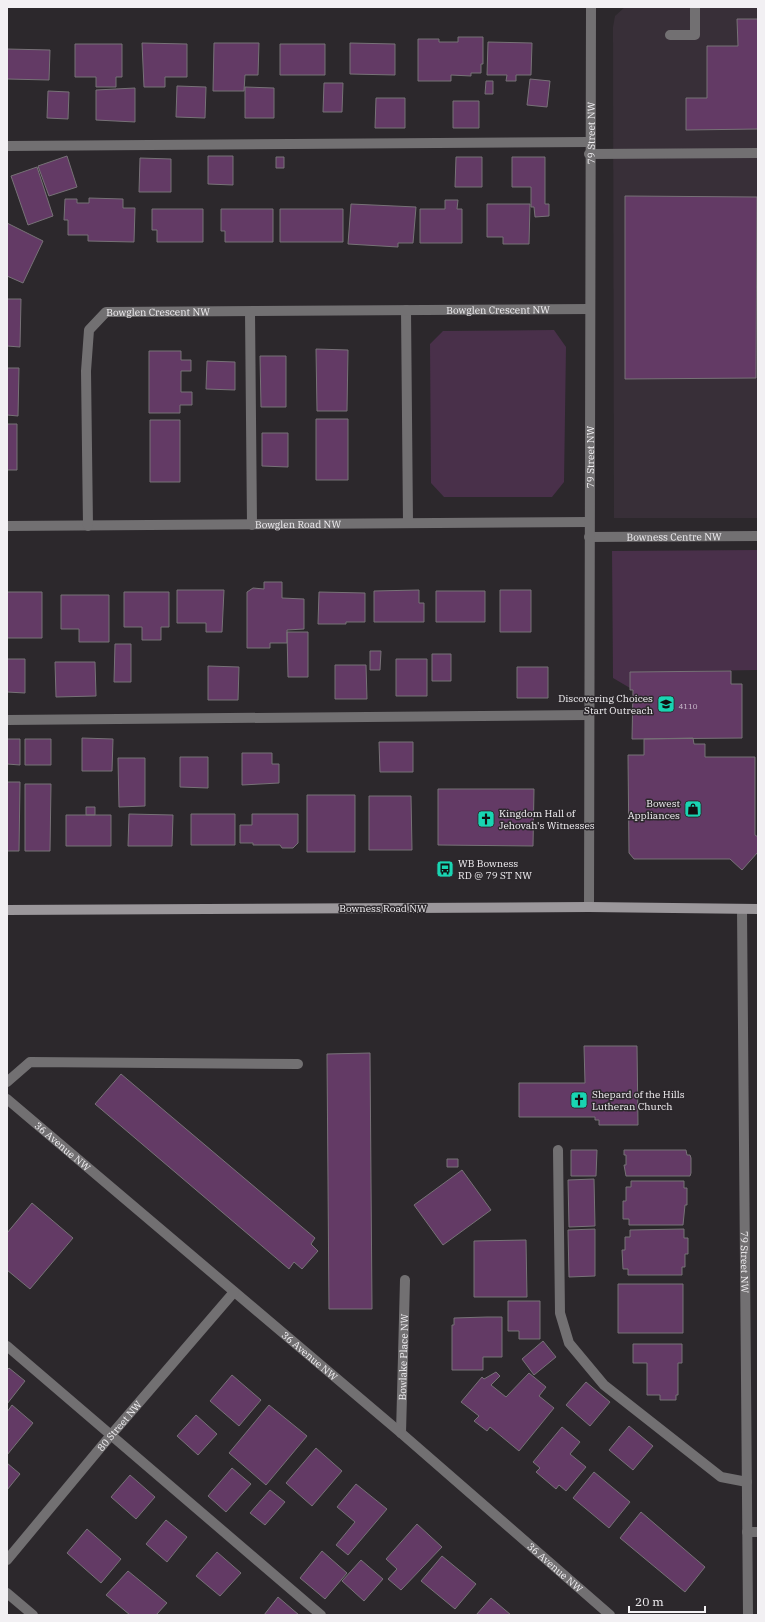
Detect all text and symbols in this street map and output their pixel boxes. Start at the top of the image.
street label: 79 Street NW [584,102,597,164]
street label: Bowglen Crescent NW [446,303,550,316]
street label: Bowglen Crescent NW [106,305,210,318]
street label: 79 Street NW [583,426,597,488]
street label: Bowglen Road NW [255,517,341,531]
street label: Bowness Centre NW [626,530,722,543]
place label: Discovering Choices Start Outreach [558,692,653,717]
school or university icon: Discovering Choices Start Outreach [656,694,676,714]
house number: 4110 [678,701,698,711]
place label: Bowest Appliances [628,797,680,822]
shop icon: Bowest Appliances [683,799,703,819]
place label: Kingdom Hall of Jehovah's Witnesses [499,807,595,832]
church icon: Kingdom Hall of Jehovah's Witnesses [476,809,496,829]
place label: WB Bowness RD @ 79 ST NW [458,857,532,882]
bus stop icon: WB Bowness RD @ 79 ST NW [435,859,455,879]
street label: Bowness Road NW [339,902,427,915]
place label: Shepard of the Hills Lutheran Church [592,1088,685,1113]
church icon: Shepard of the Hills Lutheran Church [569,1090,589,1110]
street label: 36 Avenue NW [32,1119,94,1174]
street label: 79 Street NW [738,1231,752,1293]
street label: Bowlake Place NW [395,1313,411,1401]
street label: 36 Avenue NW [279,1328,341,1383]
street label: 80 Street NW [94,1398,145,1454]
street label: 36 Avenue NW [525,1540,586,1595]
scale bar [629,1588,705,1614]
text: 20 m [635,1594,664,1609]

